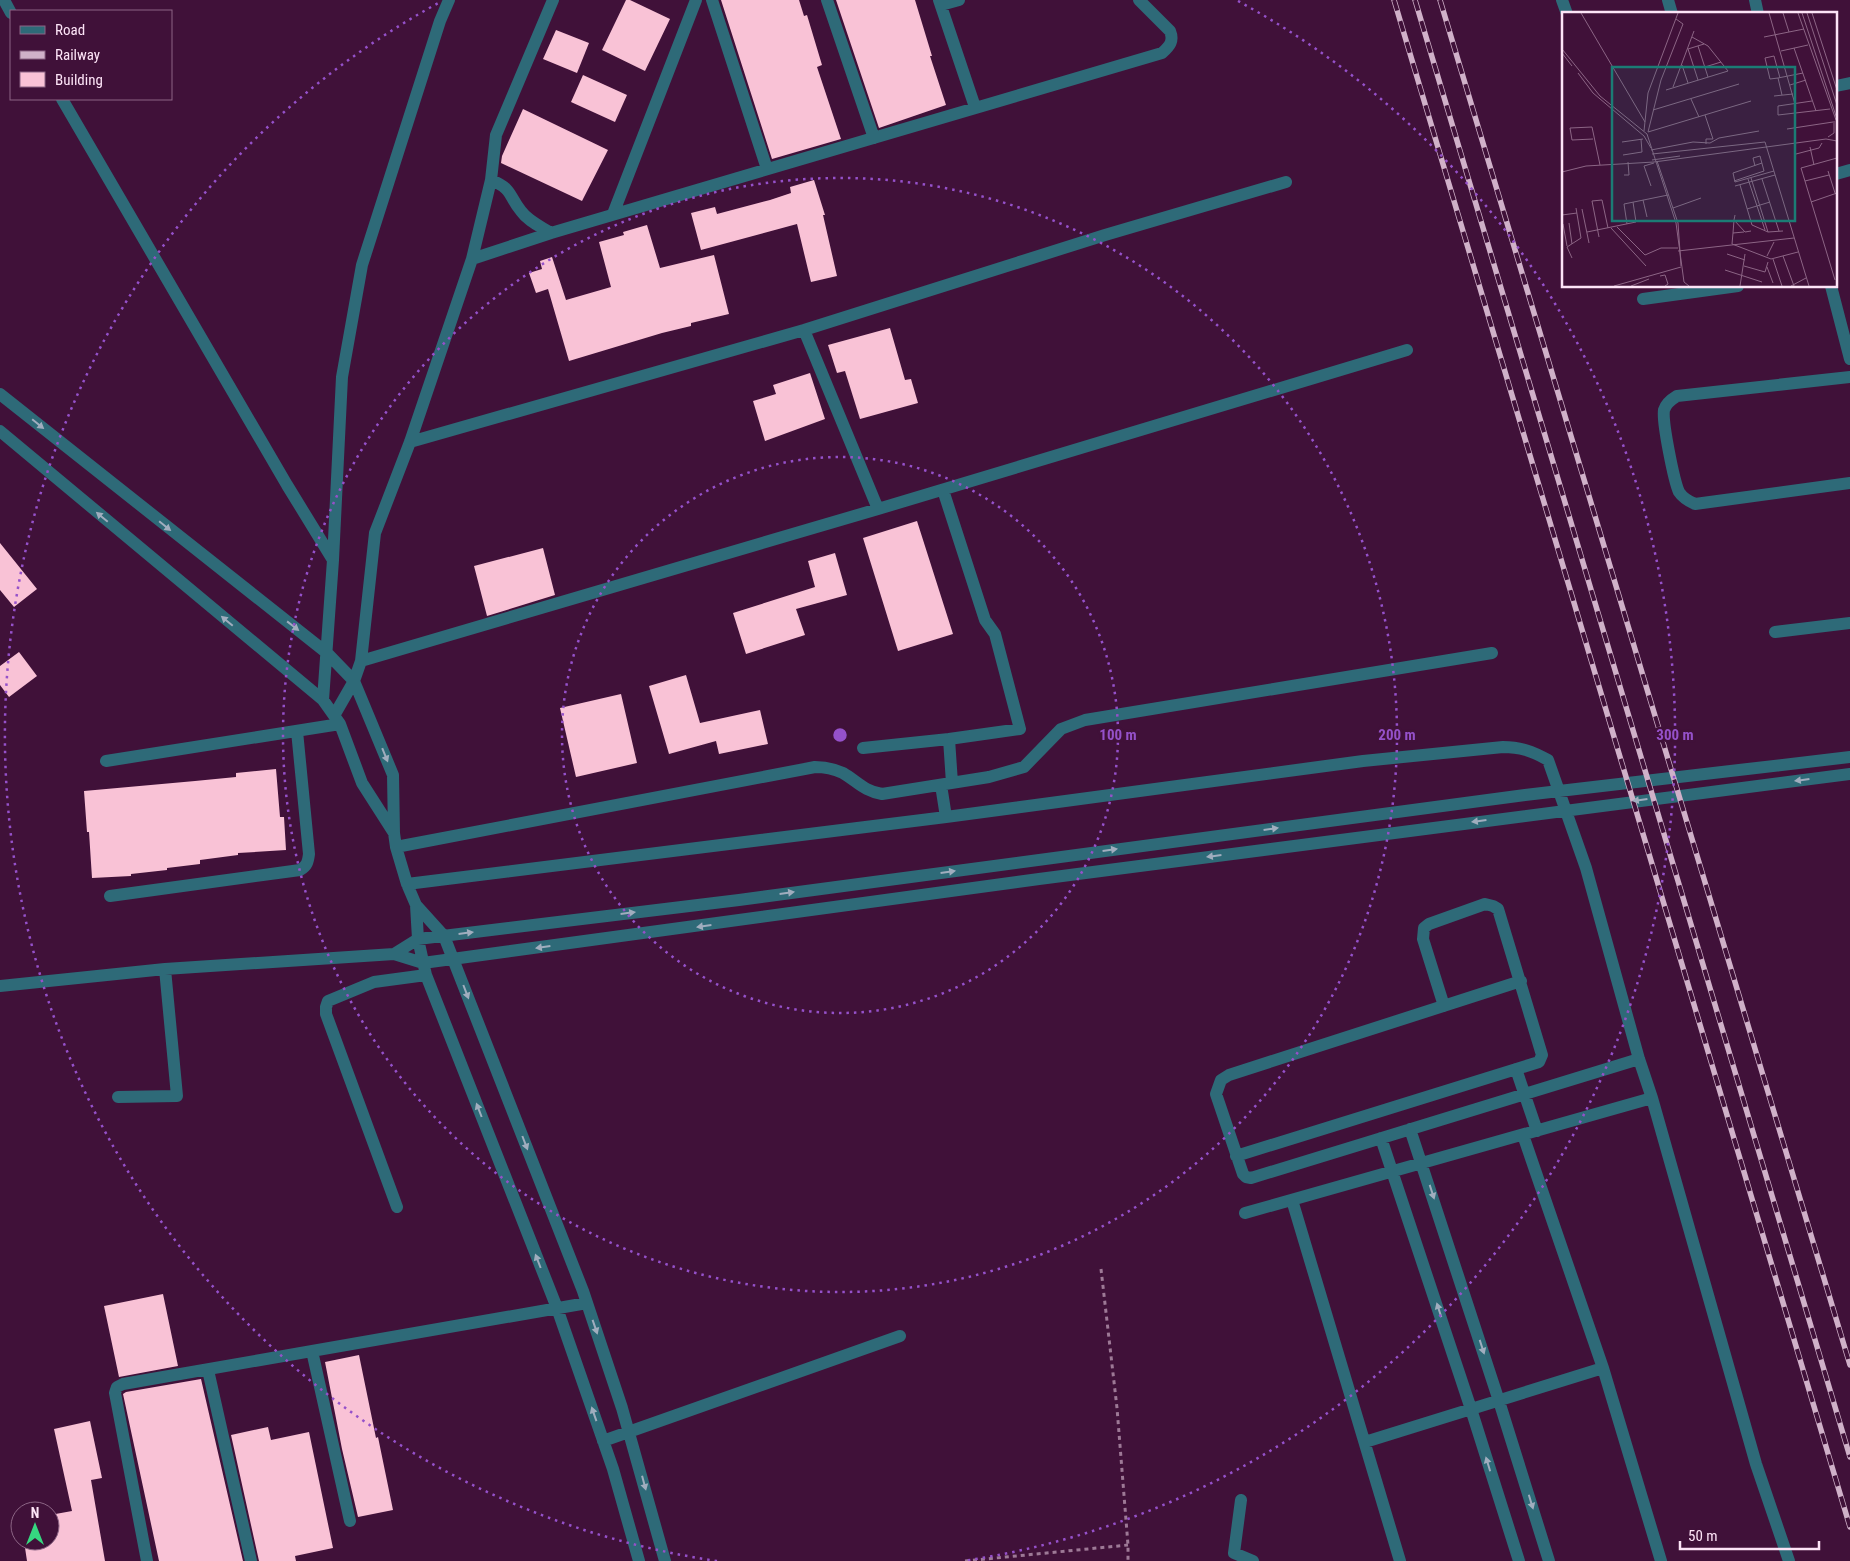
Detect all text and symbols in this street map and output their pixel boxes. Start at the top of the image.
legend [10,10,172,100]
inset map [1562,12,1838,288]
text: Road [55,21,85,39]
text: Railway [55,46,100,64]
text: Building [55,71,103,89]
one-way arrow [31,419,44,430]
one-way arrow [97,511,109,523]
one-way arrow [158,520,171,531]
one-way arrow [221,616,233,627]
one-way arrow [286,621,299,632]
centre of rings [831,726,849,744]
text: 100 m [1099,726,1137,744]
text: 200 m [1378,726,1416,744]
text: 300 m [1656,726,1694,744]
one-way arrow [381,748,389,762]
one-way arrow [1793,776,1809,784]
one-way arrow [1632,796,1648,804]
one-way arrow [1471,817,1487,825]
one-way arrow [1263,825,1279,833]
one-way arrow [1102,846,1118,854]
one-way arrow [1206,852,1222,860]
one-way arrow [941,868,957,876]
one-way arrow [780,889,796,897]
one-way arrow [620,909,636,917]
one-way arrow [696,922,712,930]
one-way arrow [459,929,475,937]
one-way arrow [534,944,550,952]
one-way arrow [463,984,470,999]
one-way arrow [475,1102,483,1117]
one-way arrow [521,1136,529,1151]
one-way arrow [1428,1185,1436,1200]
one-way arrow [534,1254,542,1269]
one-way arrow [1434,1302,1442,1317]
one-way arrow [592,1320,600,1335]
one-way arrow [1479,1339,1486,1354]
one-way arrow [589,1407,597,1422]
one-way arrow [1484,1457,1492,1472]
one-way arrow [640,1475,648,1490]
one-way arrow [1527,1494,1535,1509]
north arrow [10,1501,60,1551]
text: N [31,1505,39,1521]
scale bar [1680,1518,1819,1550]
text: 50 m [1688,1527,1718,1545]

